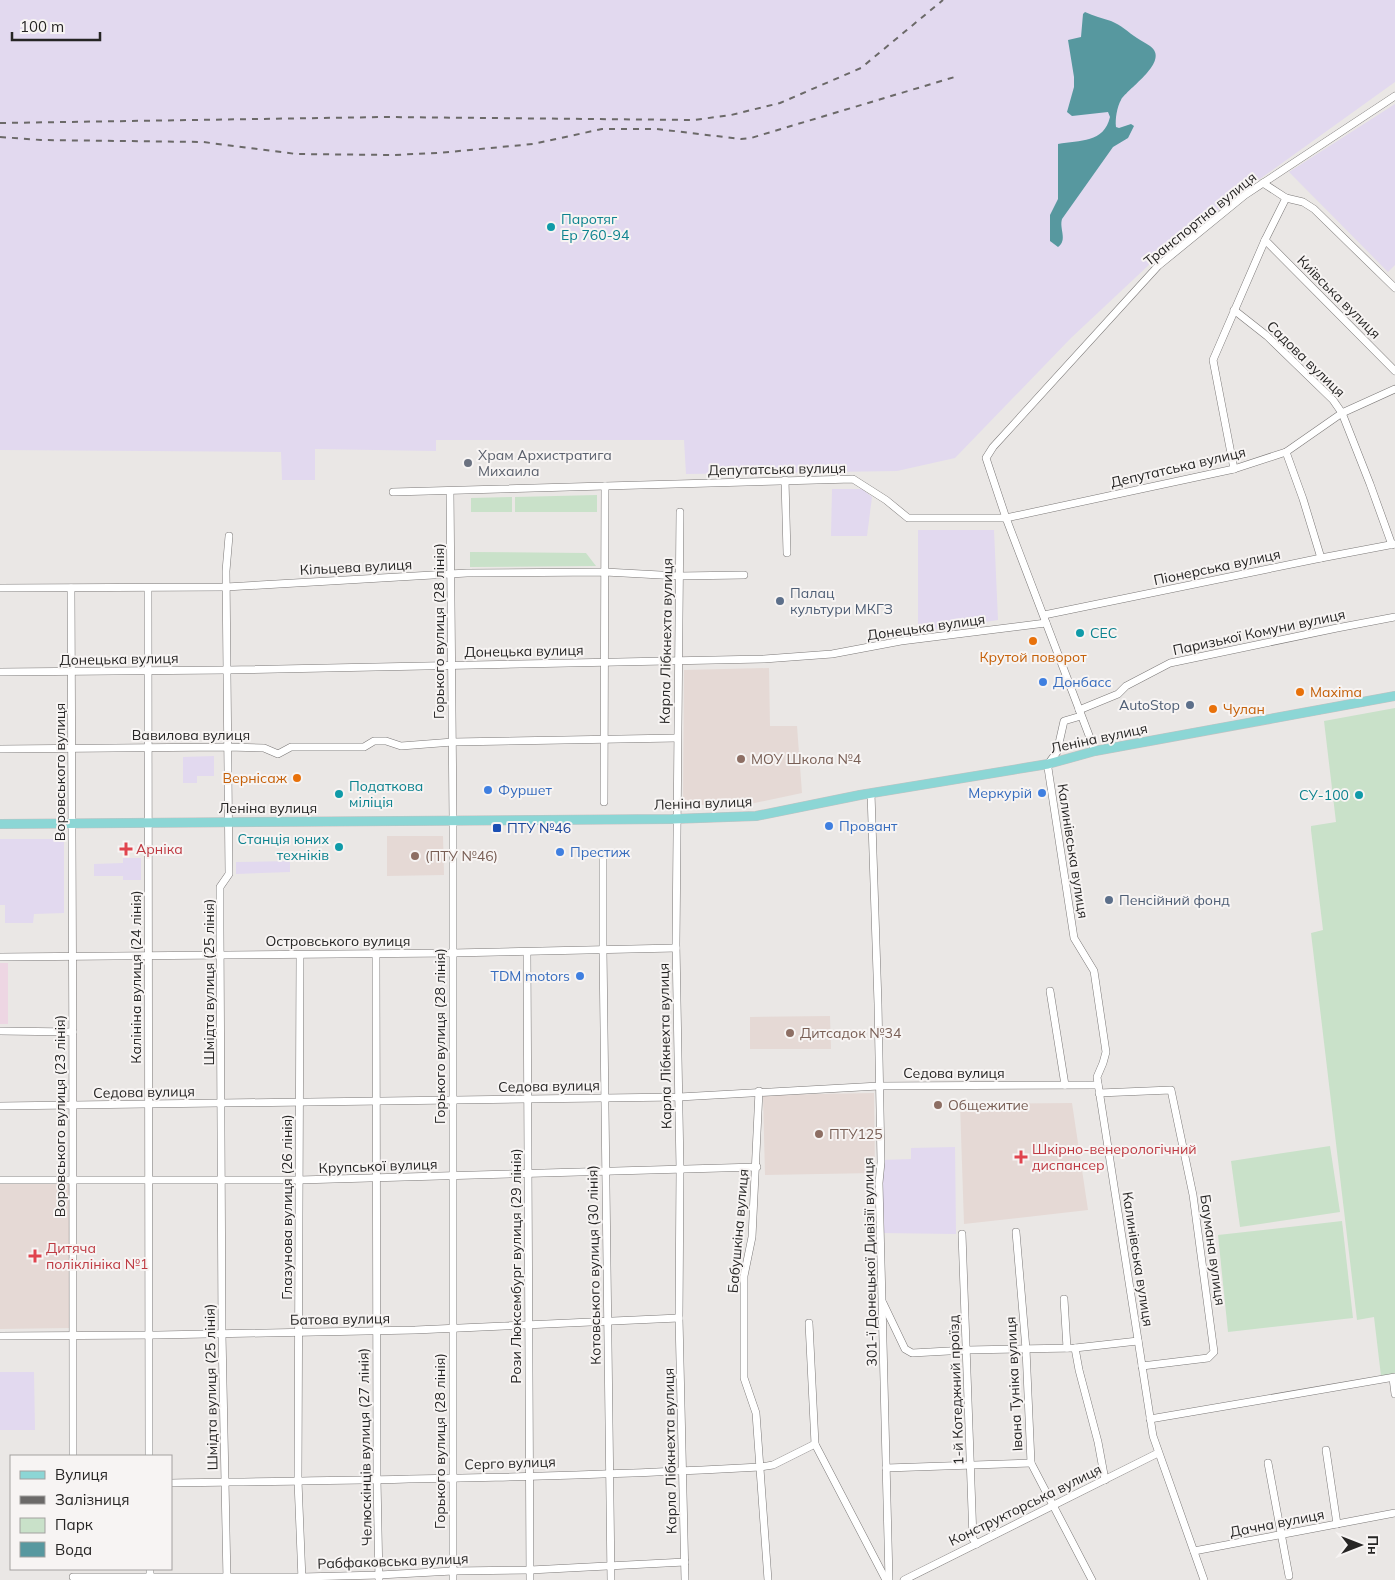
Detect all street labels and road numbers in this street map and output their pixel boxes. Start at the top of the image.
street label: Транспортна вулиця [1140,168,1260,270]
street label: Київська вулиця [1293,251,1385,343]
street label: Садова вулиця [1263,317,1349,401]
street label: Депутатська вулиця [1109,443,1247,491]
street label: Депутатська вулиця [708,459,846,479]
street label: Горького вулиця (28 лiнiя) [430,543,448,719]
street label: Піонерська вулиця [1152,545,1282,589]
street label: Кільцева вулиця [299,555,413,579]
street label: Карла Лібкнехта вулиця [656,558,676,724]
street label: Паризької Комуни вулиця [1171,605,1347,659]
street label: Донецька вулиця [866,610,986,644]
street label: Донецька вулиця [464,641,584,661]
street label: Донецька вулиця [59,649,179,669]
street label: Воровського вулиця [51,703,69,841]
street label: Леніна вулиця [1049,719,1149,757]
street label: Вавилова вулиця [132,726,250,744]
street label: Калинівська вулиця [1053,782,1093,920]
street label: Леніна вулиця [653,792,753,814]
street label: Леніна вулиця [219,799,317,817]
street label: Калініна вулиця (24 лiнiя) [127,890,145,1064]
street label: Шмідта вулиця (25 лiнiя) [200,899,218,1065]
street label: Островського вулиця [266,932,410,950]
street label: Горького вулиця (28 лiнiя) [431,948,449,1124]
street label: Карла Лібкнехта вулиця [655,963,675,1129]
street label: Воровського вулиця (23 лiнiя) [51,1015,69,1217]
street label: Седова вулиця [903,1064,1005,1082]
street label: Седова вулиця [498,1076,600,1096]
street label: Седова вулиця [93,1082,195,1102]
street label: Глазунова вулиця (26 лiнiя) [278,1114,296,1300]
street label: Рози Люксембург вулиця (29 лiнiя) [507,1148,525,1384]
street label: Крупської вулиця [318,1155,438,1177]
street label: 301-ї Донецької Дивізії вулиця [859,1157,881,1367]
street label: Котовського вулиця (30 лiнiя) [583,1165,605,1365]
street label: Бабушкіна вулиця [724,1168,752,1294]
street label: Калинівська вулиця [1118,1190,1158,1328]
street label: Баумана вулиця [1196,1193,1230,1307]
street label: Шмідта вулиця (25 лiнiя) [201,1303,221,1471]
street label: Батова вулиця [290,1309,390,1329]
street label: 1-й Котеджний проїзд [944,1314,968,1466]
street label: Івана Туніка вулиця [1001,1316,1027,1452]
street label: Челюскінців вулиця (27 лiнiя) [354,1348,376,1546]
street label: Горького вулиця (28 лiнiя) [431,1353,449,1529]
street label: Карла Лібкнехта вулиця [660,1368,680,1534]
street label: Серго вулиця [464,1452,556,1474]
street label: Конструкторська вулиця [946,1460,1104,1550]
street label: Дачна вулиця [1228,1505,1326,1541]
street label: Рабфаковська вулиця [317,1549,469,1573]

